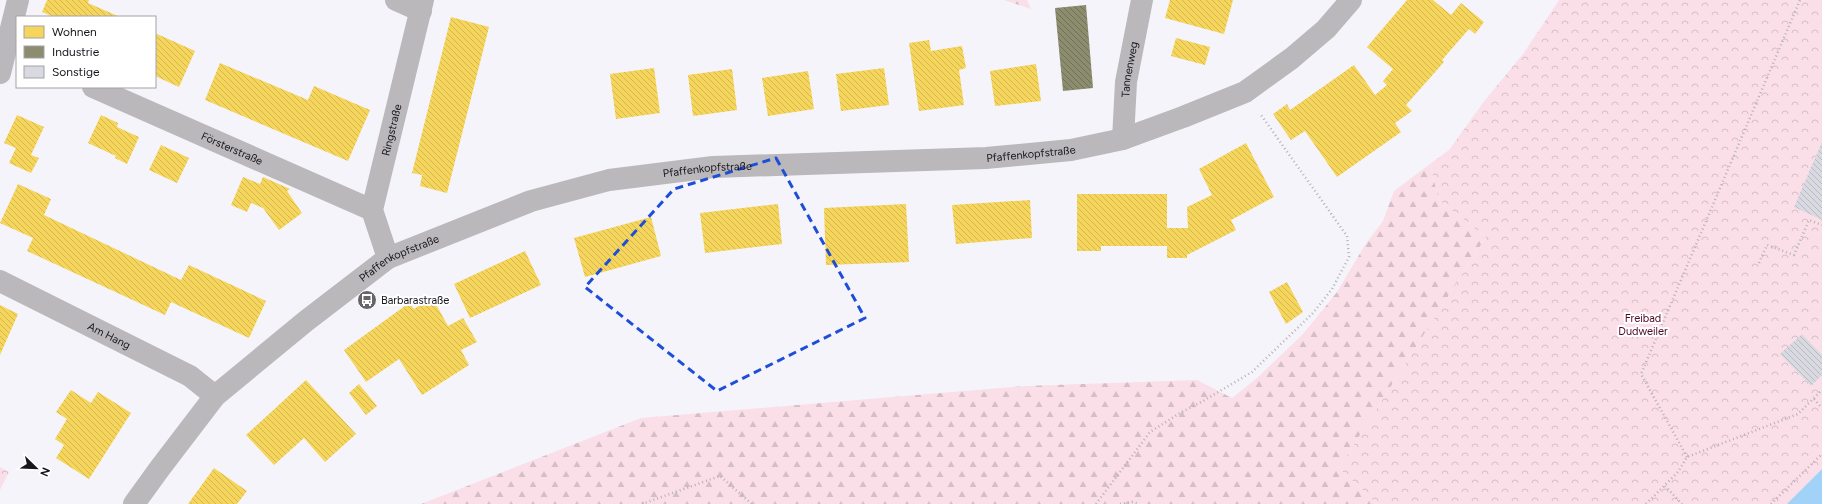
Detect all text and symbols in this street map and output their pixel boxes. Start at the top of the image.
legend [16,16,156,88]
text: Wohnen [52,25,97,39]
street label: Tannenweg [1119,40,1140,98]
text: Industrie [52,45,100,59]
text: Sonstige [52,65,100,79]
street label: Ringstraße [379,103,404,157]
street label: Försterstraße [199,129,265,168]
street label: Pfaffenkopfstraße [986,143,1077,164]
street label: Pfaffenkopfstraße [662,159,752,180]
street label: Pfaffenkopfstraße [356,232,441,284]
bus stop icon: Barbarastraße [356,289,378,311]
place label: Barbarastraße [381,294,449,307]
park label: Freibad Dudweiler [1618,312,1668,338]
street label: Am Hang [86,319,133,352]
north arrow [16,448,56,488]
text: N [37,465,52,478]

